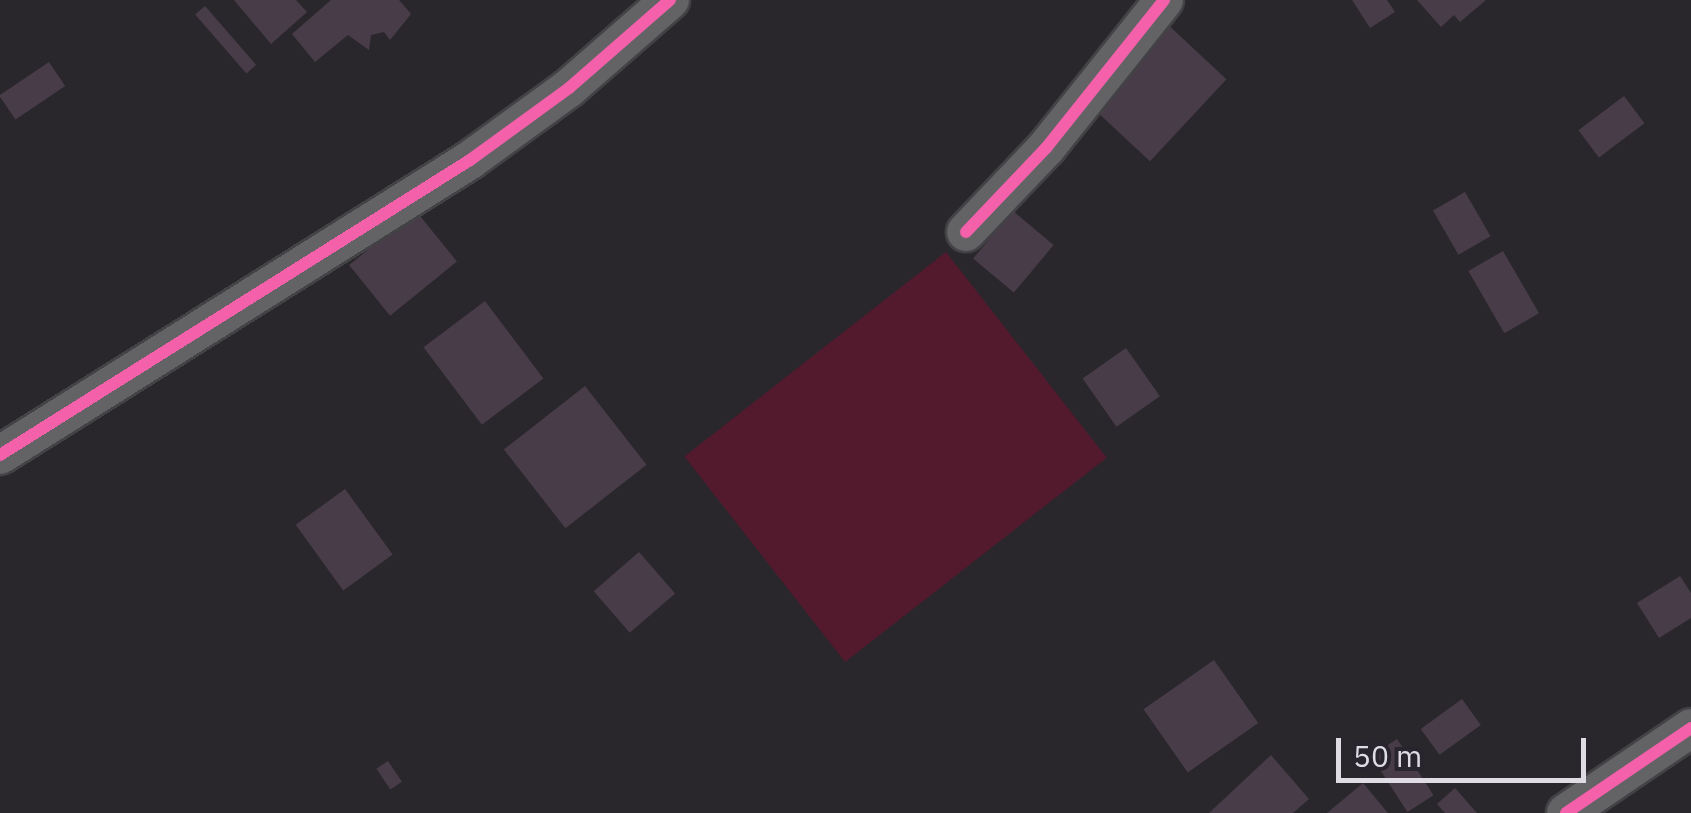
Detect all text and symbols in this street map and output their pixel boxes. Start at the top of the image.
scale bar [1341,718,1591,780]
text: 50 m [1353,736,1422,775]

